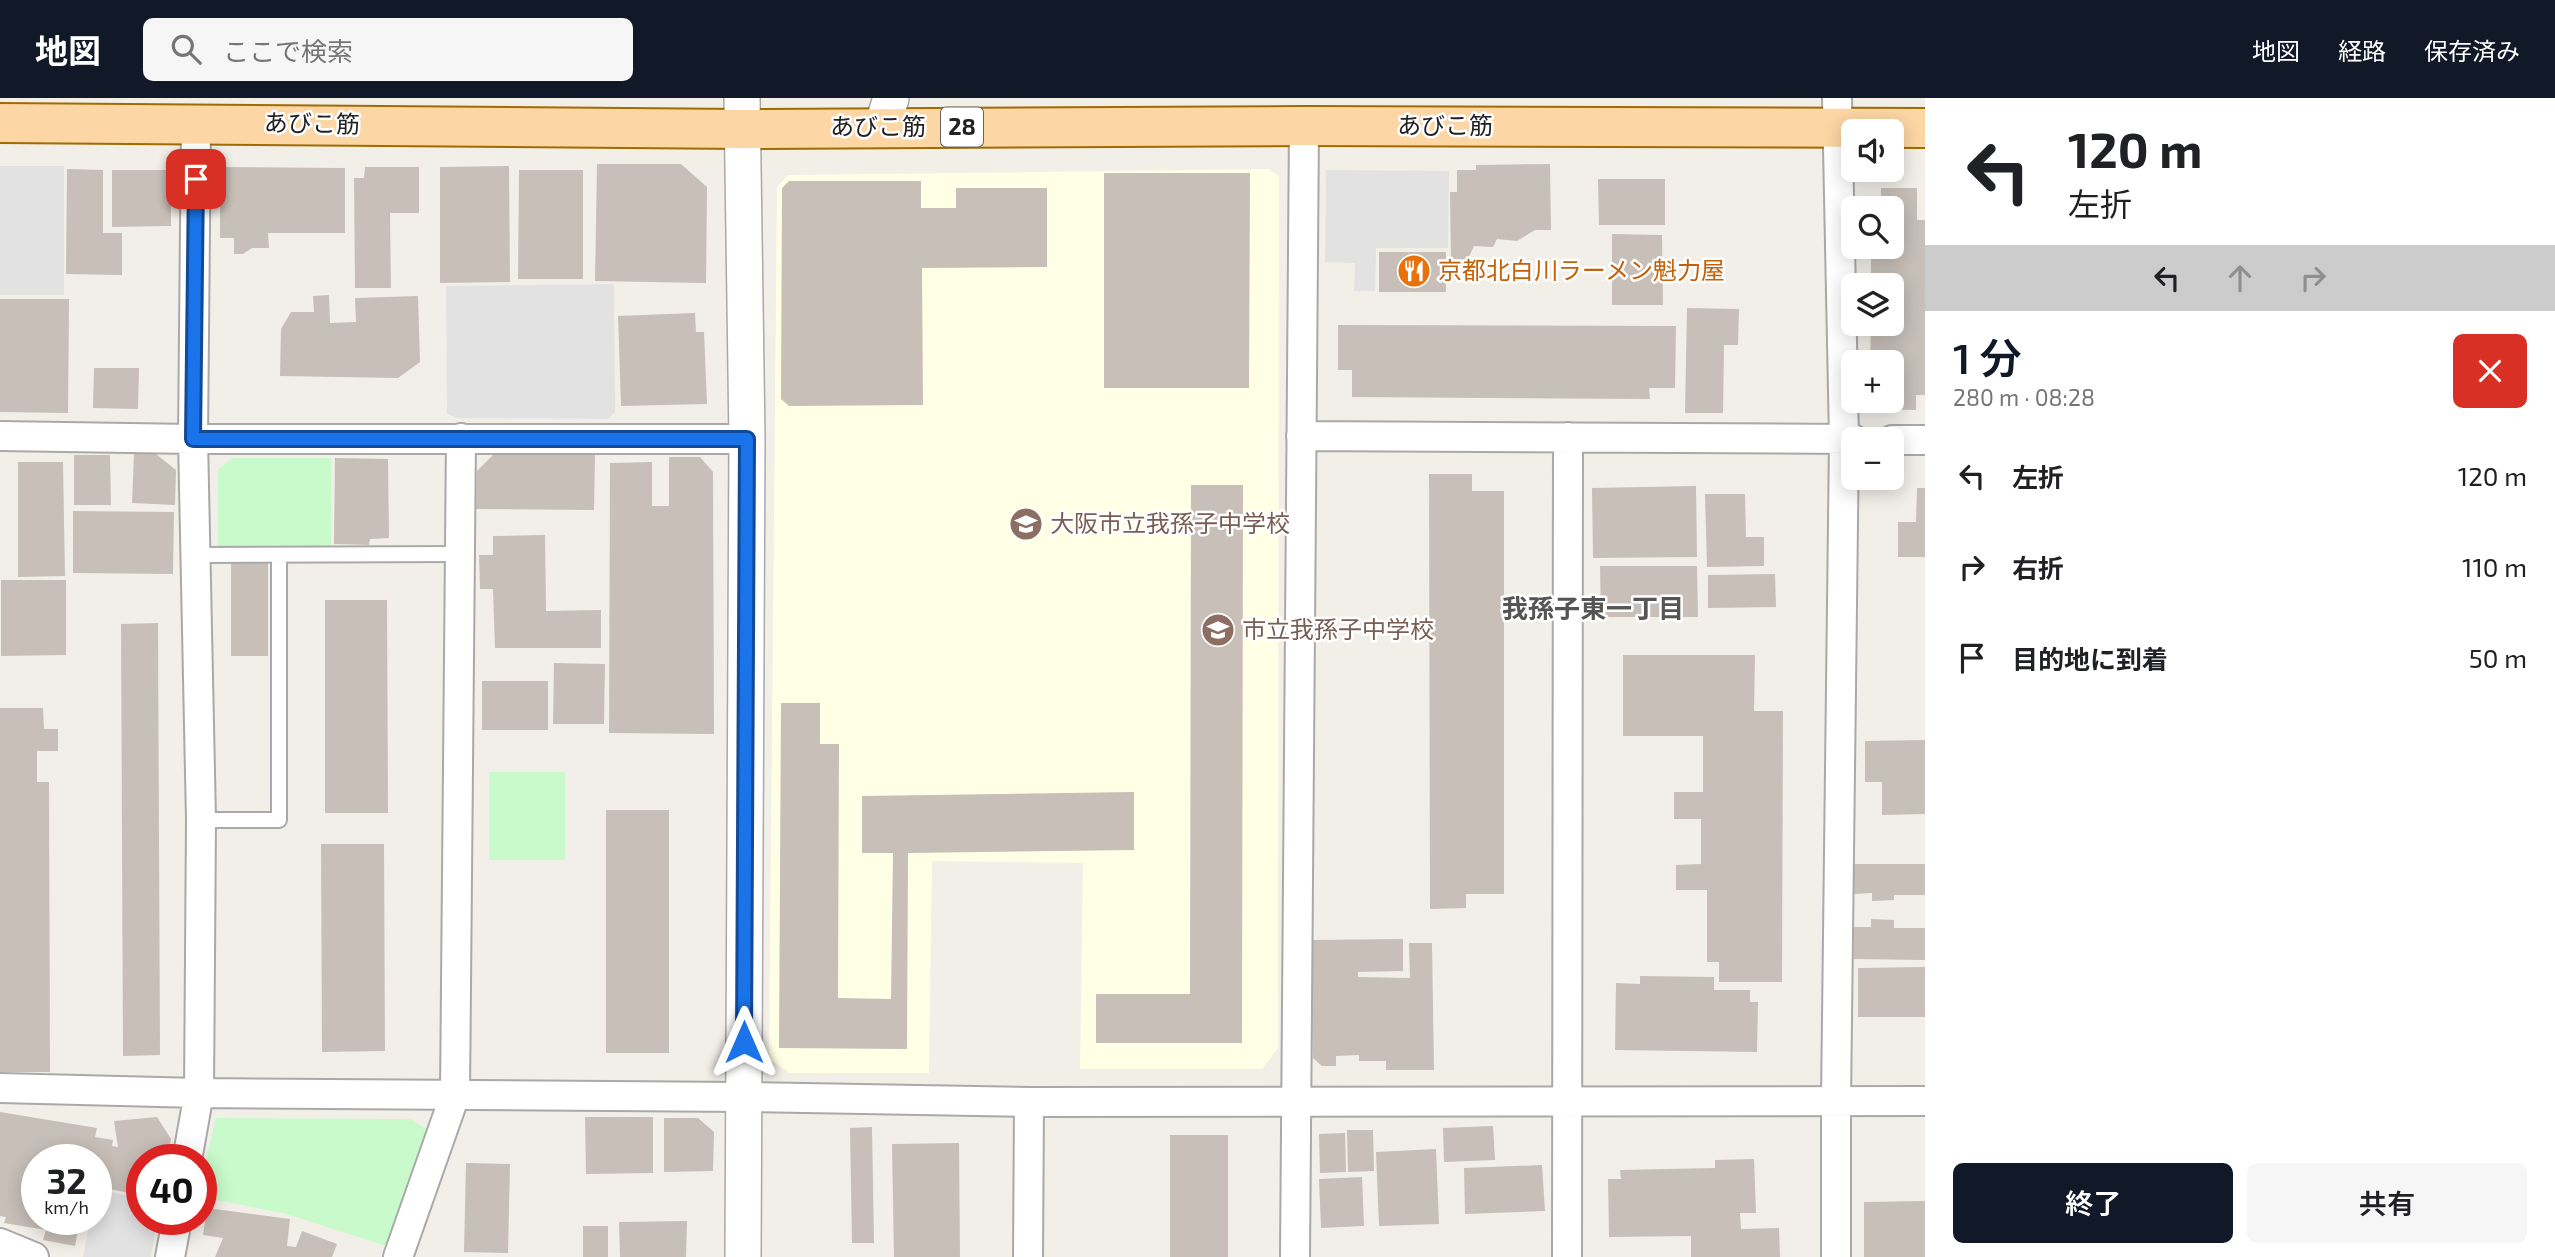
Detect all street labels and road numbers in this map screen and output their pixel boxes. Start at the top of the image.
street label: あびこ筋 [264,107,360,138]
road number: 28 [941,108,983,146]
street label: あびこ筋 [1397,110,1493,139]
street label: あびこ筋 [830,111,926,140]

